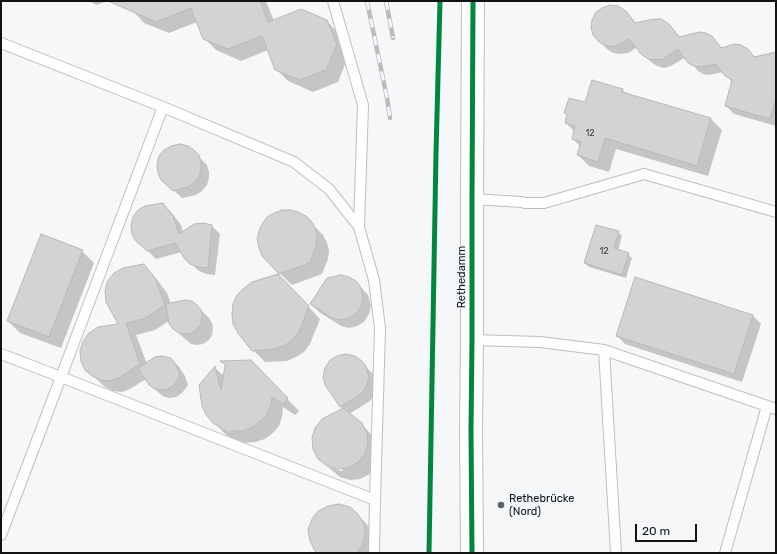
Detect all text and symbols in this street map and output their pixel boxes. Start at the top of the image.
house number: 12 [585,128,595,138]
street label: Rethedamm [455,246,469,308]
house number: 12 [599,246,609,256]
place label: Rethebrücke (Nord) [509,492,574,518]
marker: Rethebrücke (Nord) [496,500,506,510]
scale bar [637,516,699,542]
text: 20 m [642,524,670,538]

